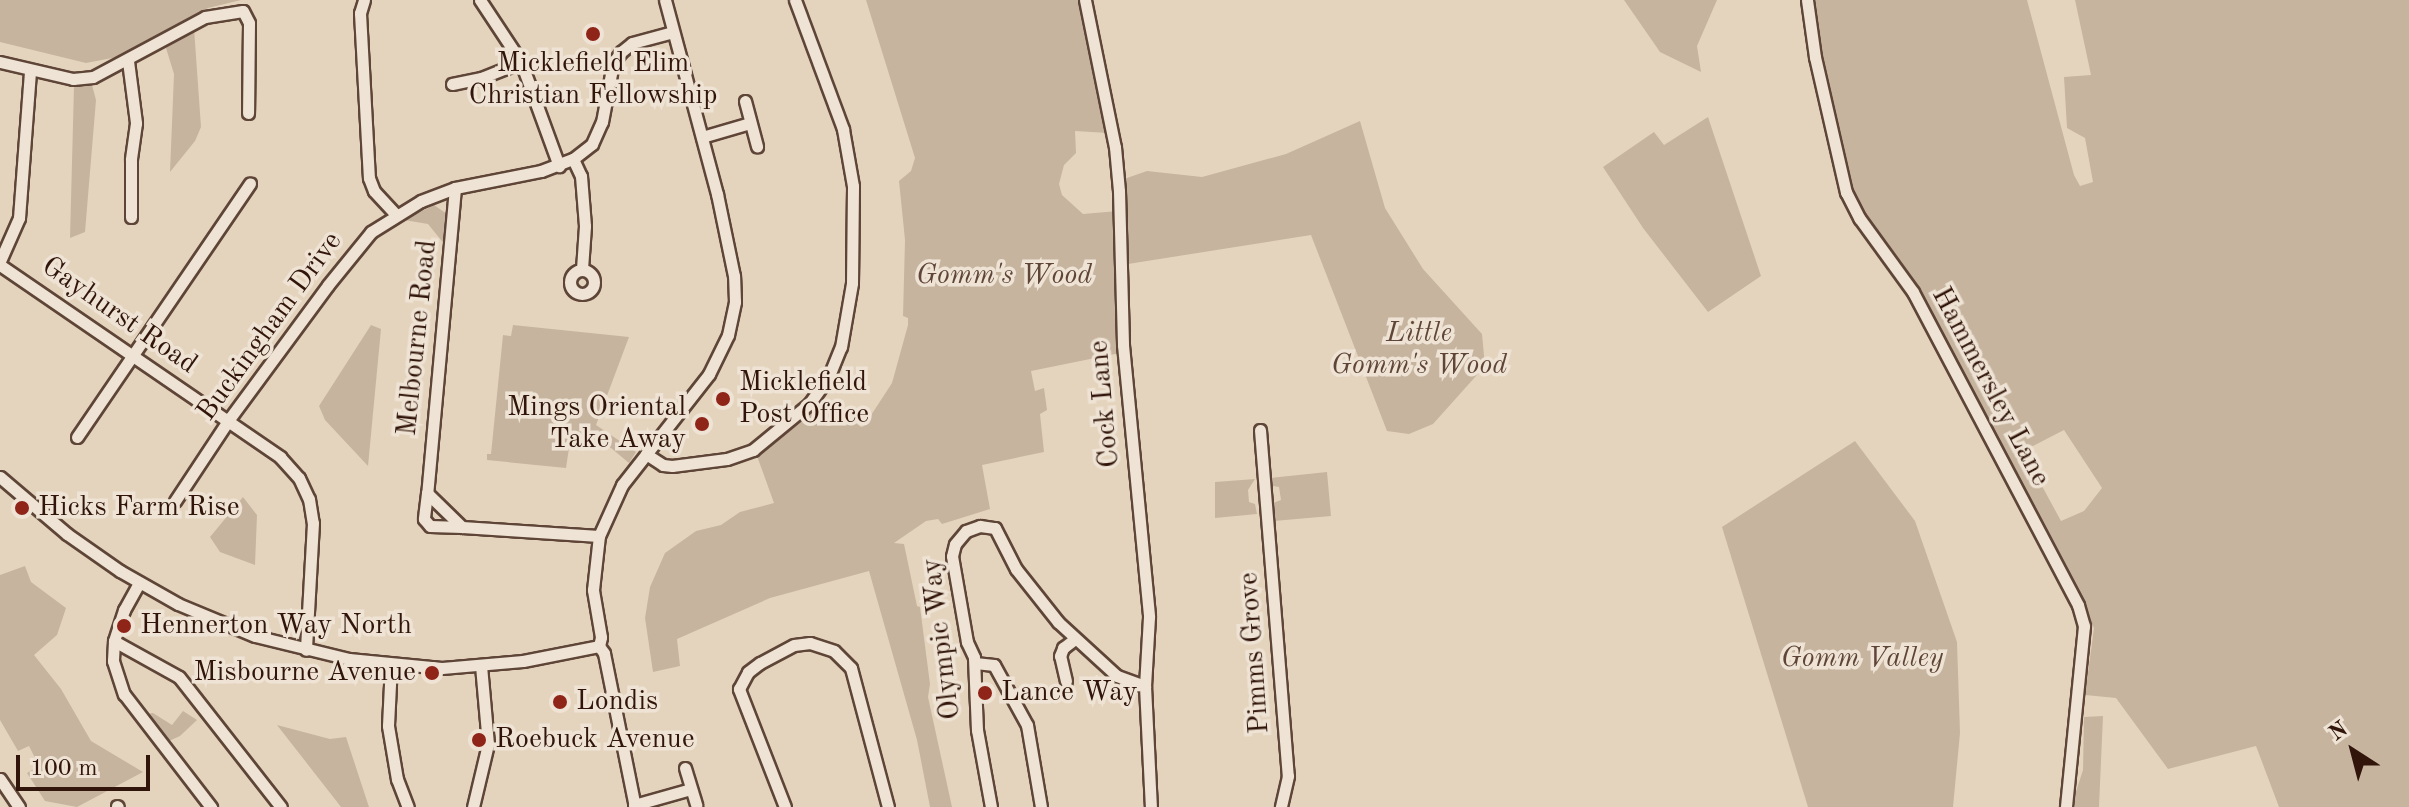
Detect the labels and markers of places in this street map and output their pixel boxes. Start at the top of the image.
marker: Micklefield Elim Christian Fellowship [584,25,602,43]
place label: Micklefield Elim Christian Fellowship [469,47,717,113]
place label: Micklefield Post Office [739,366,869,432]
marker: Micklefield Post Office [714,390,732,408]
place label: Mings Oriental Take Away [507,391,686,457]
marker: Mings Oriental Take Away [693,415,711,433]
place label: Hicks Farm Rise [38,491,240,525]
marker: Hicks Farm Rise [13,499,31,517]
place label: Hennerton Way North [140,609,412,643]
marker: Hennerton Way North [115,617,133,635]
place label: Misbourne Avenue [193,656,416,690]
marker: Misbourne Avenue [423,664,441,682]
place label: Lance Way [1001,676,1138,710]
marker: Lance Way [976,684,994,702]
place label: Londis [576,685,658,719]
marker: Londis [551,693,569,711]
place label: Roebuck Avenue [495,723,695,757]
marker: Roebuck Avenue [470,731,488,749]

